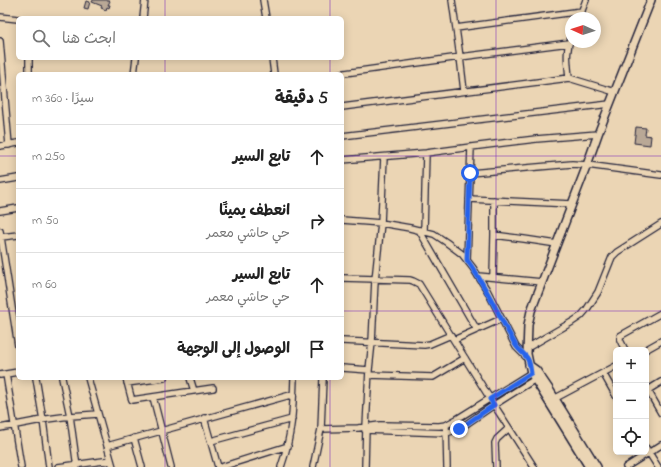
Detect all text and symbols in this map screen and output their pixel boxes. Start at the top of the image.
north arrow [565,12,601,48]
search box [16,16,344,60]
icon: search [30,27,52,49]
text: ابحث هنا [62,28,116,50]
text: 5 دقيقة [275,86,328,111]
text: سيرًا · 360 m [32,89,94,108]
text: تابع السير [233,146,290,168]
icon: ahead [306,146,328,168]
text: 250 m [32,147,65,166]
route start [461,164,479,182]
text: انعطف يمينًا [219,200,290,222]
icon: right [306,210,328,232]
text: 50 m [32,211,58,230]
text: حي حاشي معمر [207,224,290,243]
text: تابع السير [233,264,290,286]
icon: ahead [306,274,328,296]
text: 60 m [32,275,57,294]
text: حي حاشي معمر [207,288,290,307]
text: الوصول إلى الوجهة [177,338,290,360]
icon: arrive [306,338,328,360]
map controls [613,347,649,455]
button: + [613,347,649,383]
button: − [613,383,649,419]
button: locate [613,419,649,455]
route end [450,420,468,438]

